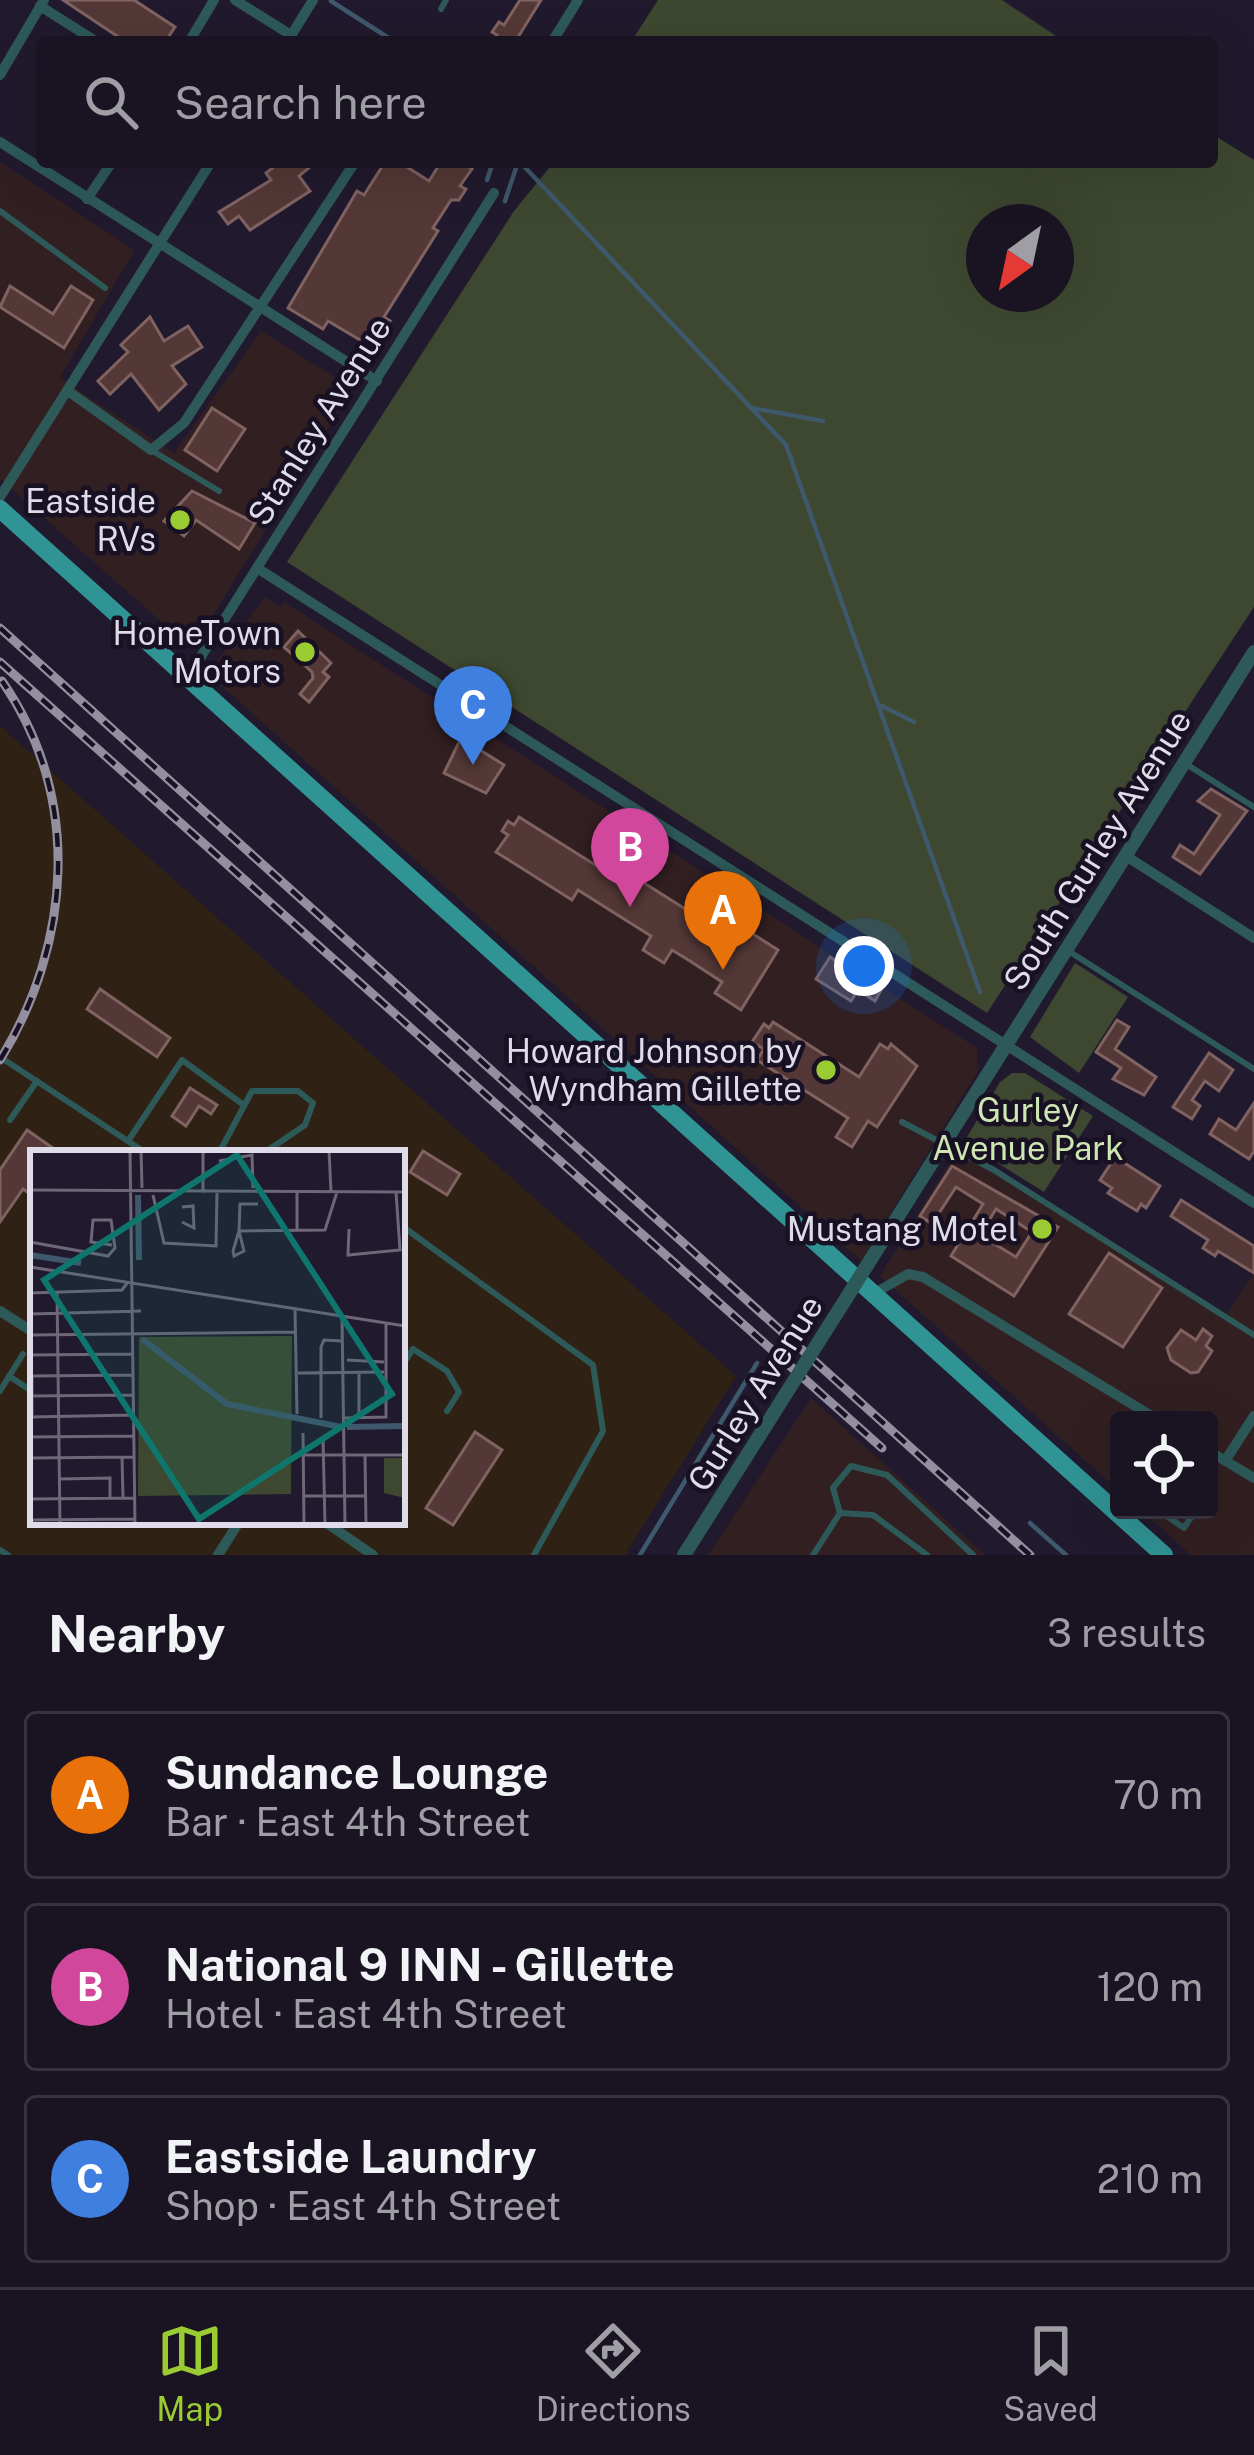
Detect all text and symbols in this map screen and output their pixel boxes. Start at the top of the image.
search box [36,36,1218,168]
icon: search [78,69,144,135]
text: Search here [174,76,427,129]
north arrow [966,204,1074,312]
street label: Stanley Avenue [240,310,398,532]
place label: Eastside RVs [25,482,156,558]
marker: Eastside RVs [167,507,193,533]
place label: HomeTown Motors [113,614,281,690]
marker: HomeTown Motors [292,639,318,665]
pin: C [434,666,512,765]
street label: South Gurley Avenue [995,703,1199,997]
pin: B [591,808,669,907]
pin: A [684,871,762,970]
your location [834,936,894,996]
place label: Howard Johnson by Wyndham Gillette [506,1032,802,1108]
marker: Howard Johnson by Wyndham Gillette [813,1057,839,1083]
park label: Gurley Avenue Park [932,1091,1124,1167]
inset map [30,1150,405,1525]
place label: Mustang Motel [787,1210,1018,1248]
marker: Mustang Motel [1029,1216,1055,1242]
street label: Gurley Avenue [680,1288,830,1498]
map controls [1110,1411,1218,1519]
button: locate [1110,1411,1218,1519]
text: Nearby [48,1604,225,1663]
text: 3 results [1047,1610,1206,1656]
text: Sundance Lounge [165,1746,548,1799]
text: A [76,1772,104,1818]
text: 70 m [1113,1772,1203,1818]
text: Bar · East 4th Street [165,1799,530,1845]
text: National 9 INN - Gillette [165,1938,675,1991]
text: B [77,1964,103,2010]
text: 120 m [1097,1964,1203,2010]
text: Hotel · East 4th Street [165,1991,567,2037]
text: Eastside Laundry [165,2130,537,2183]
text: C [76,2156,104,2202]
text: 210 m [1097,2156,1203,2202]
text: Shop · East 4th Street [165,2183,561,2229]
tab: Map [156,2318,223,2428]
tab: Directions [536,2318,691,2428]
tab: Saved [1003,2318,1098,2428]

